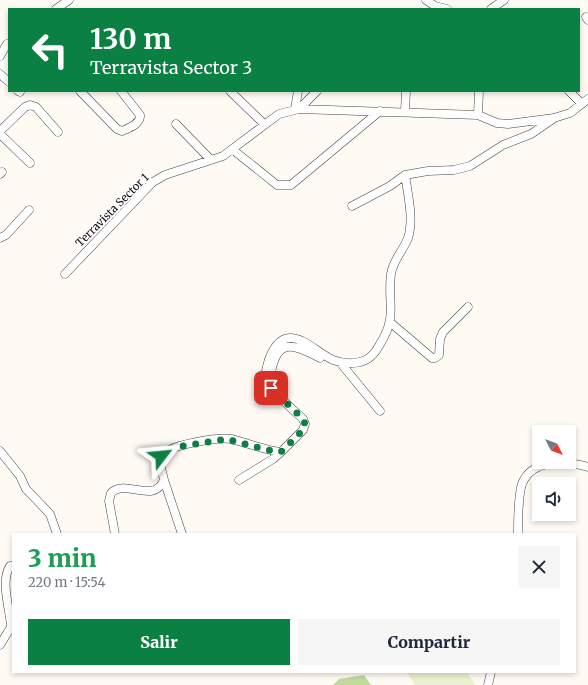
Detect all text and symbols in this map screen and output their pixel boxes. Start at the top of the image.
text: 130 m [90,21,172,57]
icon: left [24,24,76,76]
text: Terravista Sector 3 [90,56,252,79]
street label: Terravista Sector 1 [72,170,152,250]
pin [254,371,288,405]
icon: arrive [260,377,282,399]
north arrow [532,425,576,469]
map controls [532,425,576,521]
position arrow [140,435,182,477]
button: sound [532,477,576,521]
text: 3 min [28,543,96,574]
button: close [518,546,560,588]
text: 220 m · 15:54 [28,574,106,591]
button: Salir [28,619,290,665]
button: Compartir [298,619,560,665]

